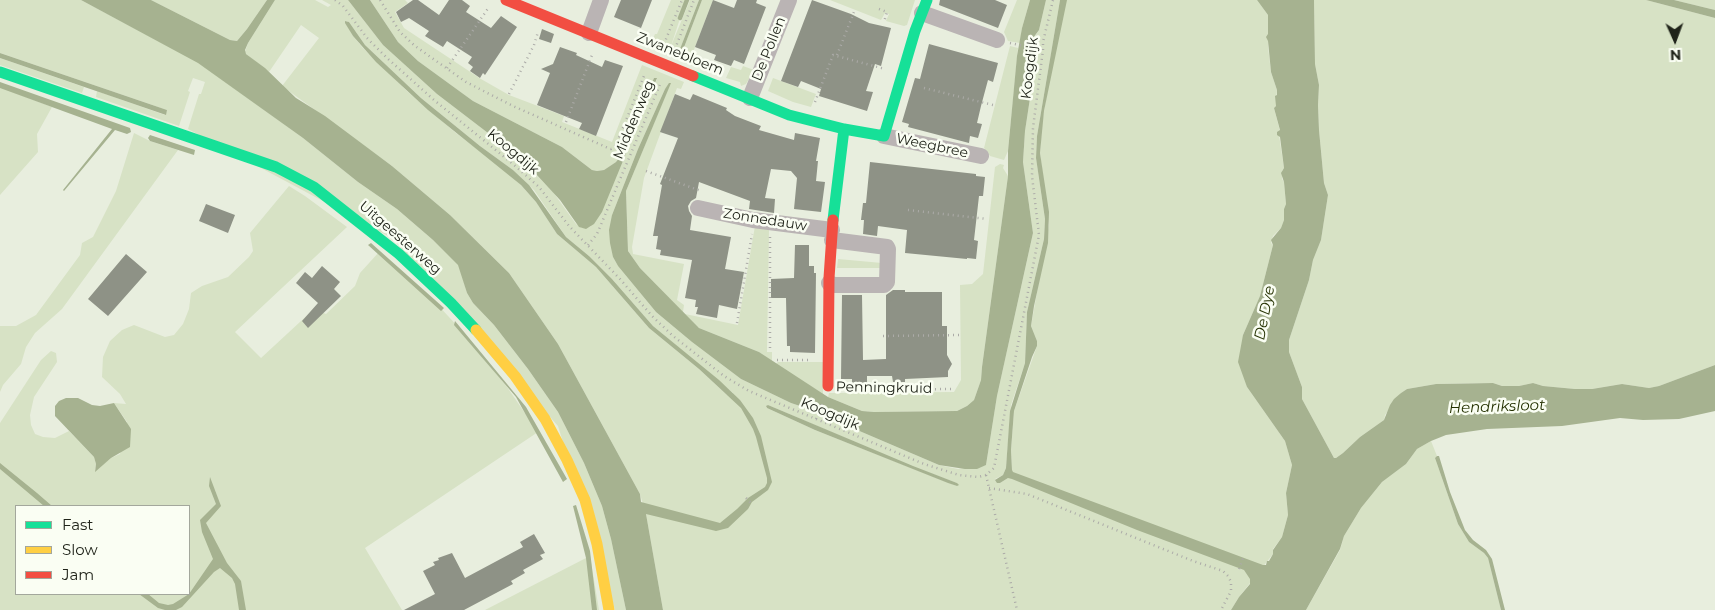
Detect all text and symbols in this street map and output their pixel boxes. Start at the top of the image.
street label: De Pollen [749,14,789,84]
north arrow [1650,15,1700,65]
street label: Zwanebloem [634,29,726,79]
street label: Koogdijk [1018,36,1042,100]
text: N [1670,46,1681,64]
street label: Middenweg [610,78,658,162]
street label: Koogdijk [484,126,542,178]
street label: Weegbree [894,130,970,162]
street label: Uitgeesterweg [355,198,445,278]
street label: Zonnedauw [722,205,808,235]
water label: De Dye [1251,284,1279,342]
street label: Penningkruid [836,379,932,397]
street label: Koogdijk [798,394,862,434]
water label: Hendriksloot [1448,396,1546,418]
legend [15,505,190,595]
text: Fast [62,515,93,534]
text: Slow [62,540,98,559]
text: Jam [62,565,94,584]

